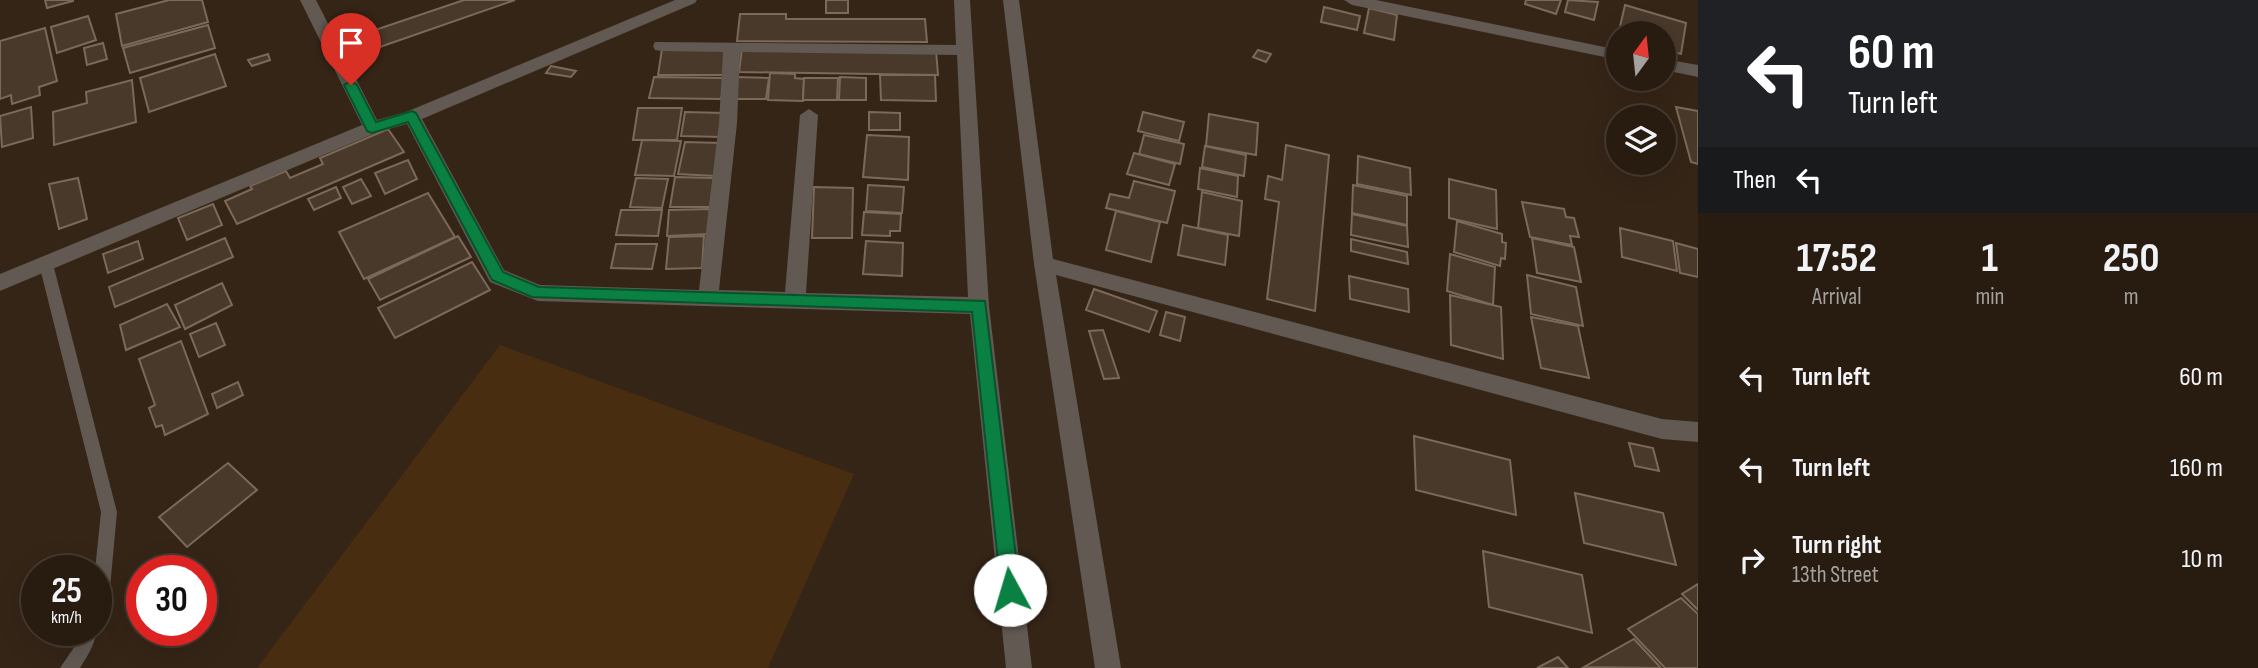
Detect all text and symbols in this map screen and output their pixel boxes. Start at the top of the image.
pin [321,13,381,85]
north arrow [1606,21,1676,91]
map controls [1606,21,1676,175]
icon: arrive [332,24,370,62]
text: 60 m [1848,24,1935,83]
icon: left [1733,28,1824,119]
text: Turn left [1848,84,1938,123]
button: layers [1606,105,1676,175]
icon: left [1790,161,1828,199]
text: Then [1733,165,1776,196]
text: 17:52 [1796,233,1877,284]
text: 1 [1982,233,1998,284]
text: 250 [2103,233,2160,284]
text: Arrival [1812,283,1861,311]
text: min [1975,283,2004,311]
text: m [2124,283,2139,311]
icon: left [1733,359,1771,397]
text: Turn left [1792,362,1870,393]
text: 60 m [2179,362,2223,393]
icon: left [1733,450,1771,488]
text: Turn left [1792,453,1870,484]
text: 160 m [2170,453,2223,484]
text: Turn right [1792,530,1881,561]
icon: right [1733,541,1771,579]
text: 10 m [2181,544,2223,575]
position arrow [973,553,1047,627]
speed limit sign: 30 [126,555,217,646]
text: 13th Street [1792,561,1879,589]
text: 25 [51,570,82,613]
text: km/h [51,607,82,628]

